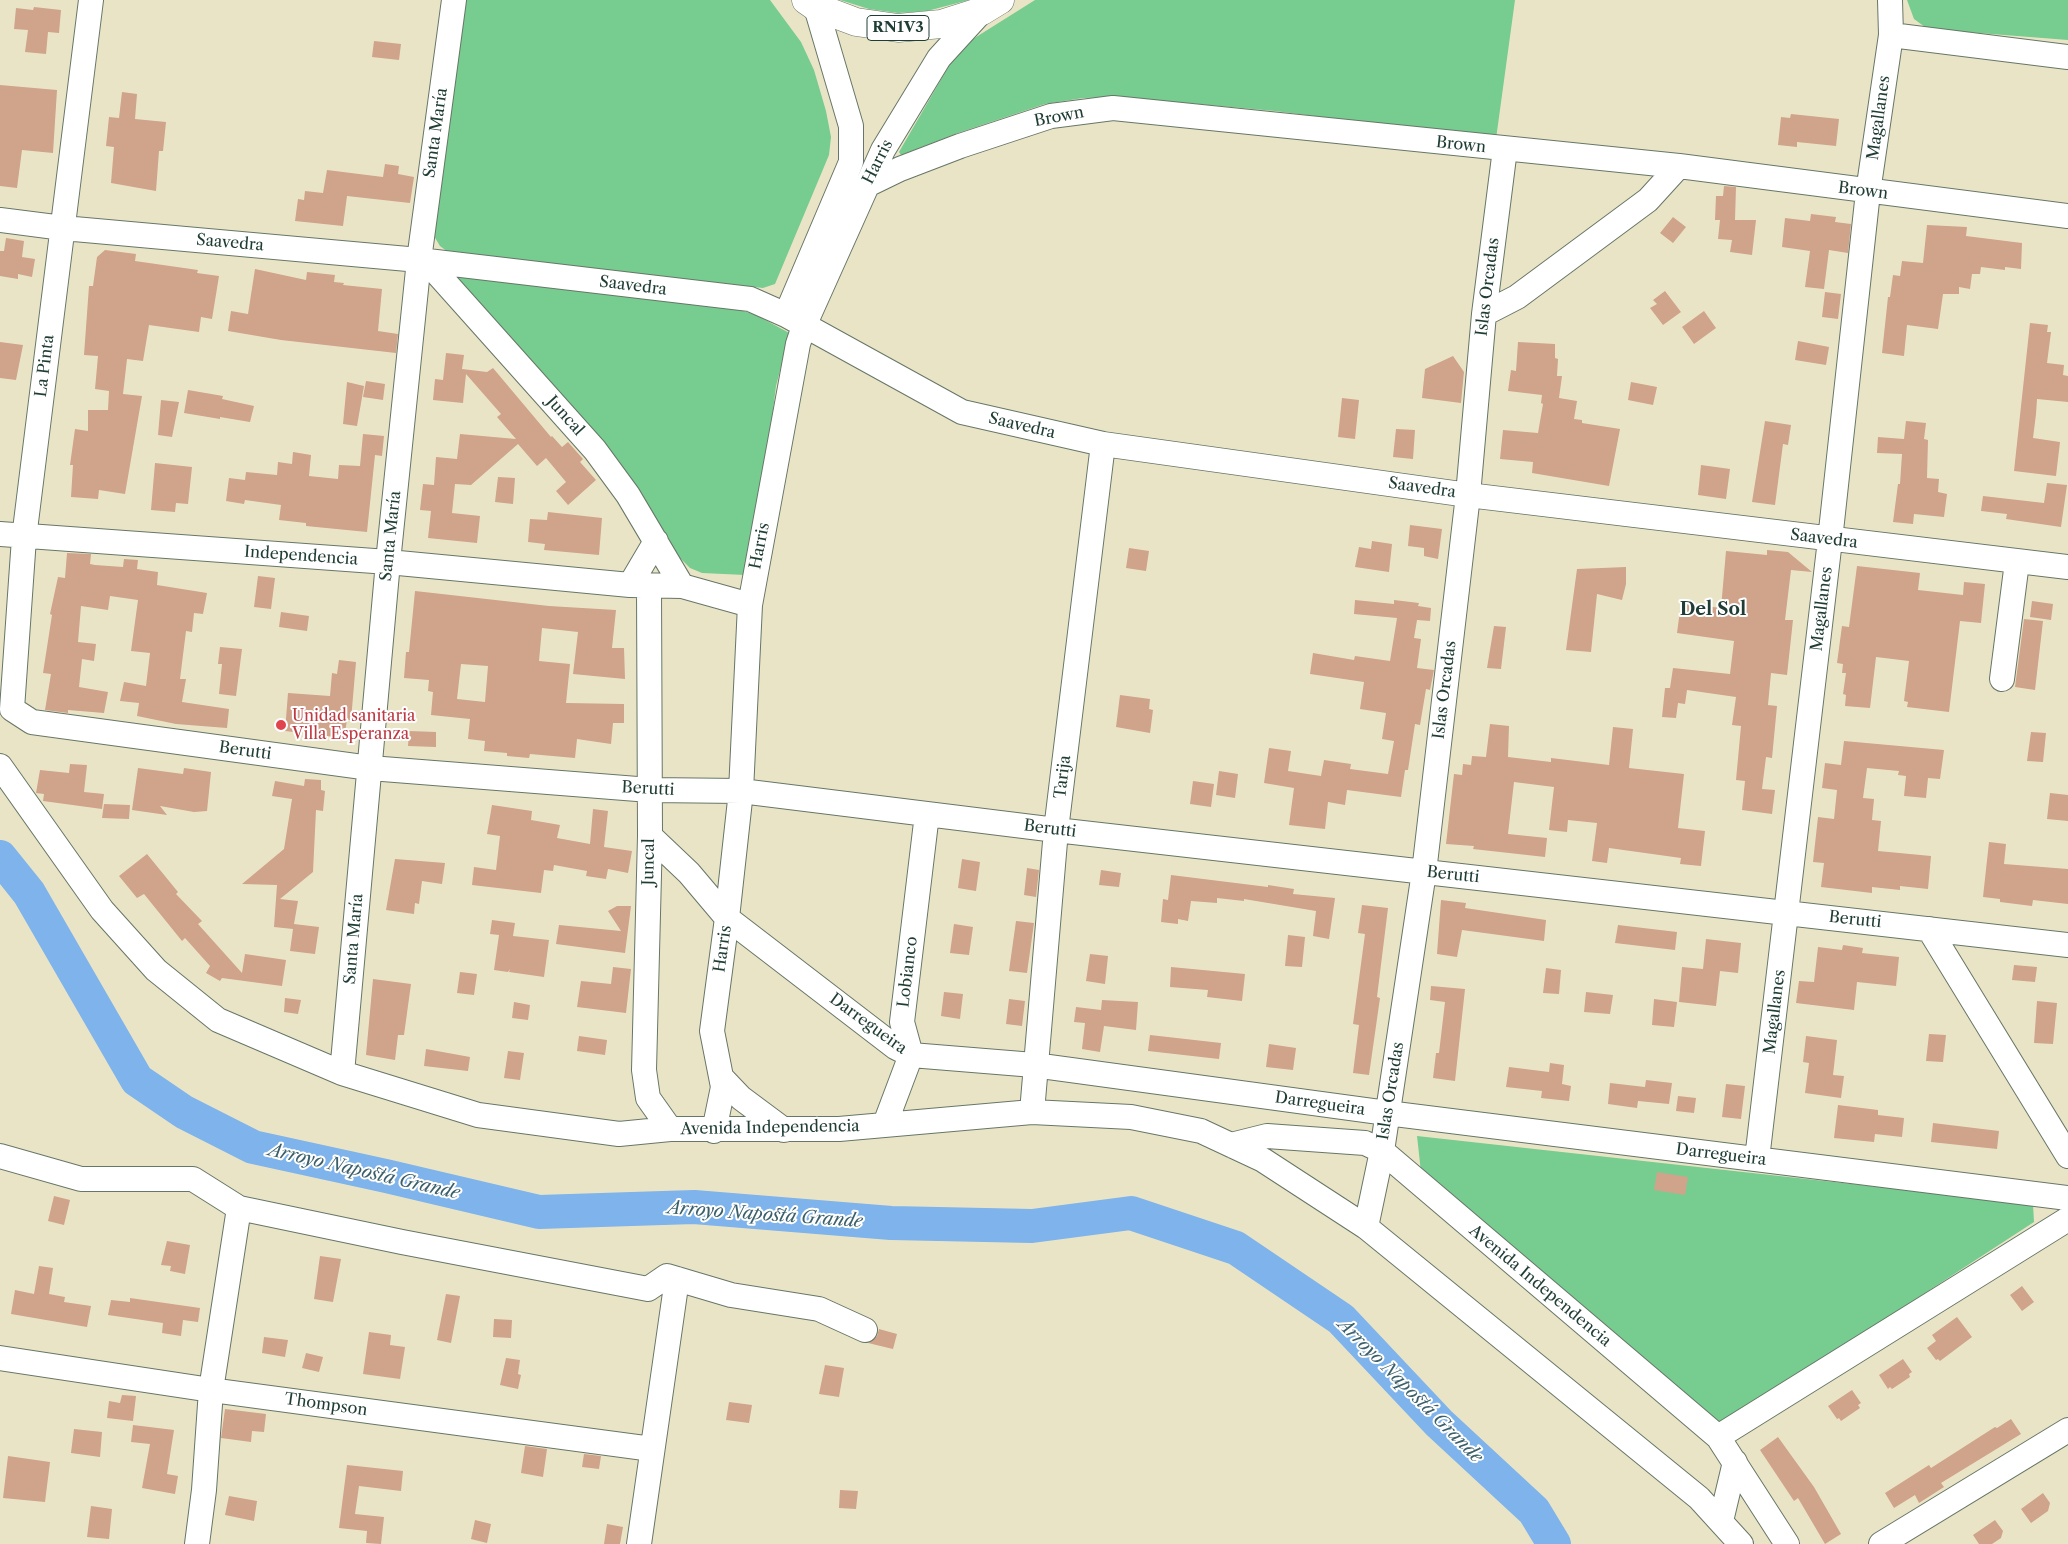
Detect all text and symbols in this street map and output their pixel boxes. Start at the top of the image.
road number: RN1V3 [867,15,929,40]
street label: Magallanes [1864,74,1894,162]
street label: Santa María [420,87,452,179]
street label: Brown [1032,103,1086,131]
street label: Brown [1435,133,1487,157]
street label: Harris [859,137,897,187]
street label: Brown [1837,178,1889,204]
street label: Saavedra [195,230,265,256]
street label: Islas Orcadas [1472,237,1504,337]
street label: Saavedra [598,272,668,300]
street label: La Pinta [32,334,58,398]
street label: Juncal [542,392,588,440]
street label: Saavedra [987,409,1057,443]
street label: Saavedra [1387,474,1457,502]
street label: Santa María [377,490,405,582]
street label: Harris [746,521,774,571]
street label: Saavedra [1789,525,1859,553]
street label: Independencia [243,542,359,570]
street label: Magallanes [1807,566,1837,652]
district label: Del Sol [1680,599,1746,621]
street label: Islas Orcadas [1429,640,1461,740]
place label: Unidad sanitaria Villa Esperanza [292,706,415,744]
marker: Unidad sanitaria Villa Esperanza [274,718,288,732]
street label: Berutti [217,738,273,764]
street label: Tarija [1051,754,1075,800]
street label: Berutti [621,778,675,800]
street label: Berutti [1023,816,1077,842]
street label: Juncal [639,838,659,886]
street label: Berutti [1426,863,1480,887]
street label: Santa María [340,893,368,985]
street label: Berutti [1828,908,1882,932]
street label: Harris [710,924,736,974]
street label: Lobianco [894,935,922,1009]
street label: Magallanes [1760,969,1790,1055]
street label: Darregueira [826,990,910,1058]
street label: Islas Orcadas [1374,1041,1408,1141]
street label: Darregueira [1274,1088,1366,1120]
street label: Avenida Independencia [680,1117,860,1139]
water label: Arroyo Napostá Grande [266,1139,462,1205]
street label: Darregueira [1675,1140,1767,1170]
water label: Arroyo Napostá Grande [667,1197,863,1233]
street label: Avenida Independencia [1465,1221,1615,1351]
water label: Arroyo Napostá Grande [1333,1314,1487,1468]
street label: Thompson [283,1390,369,1420]

